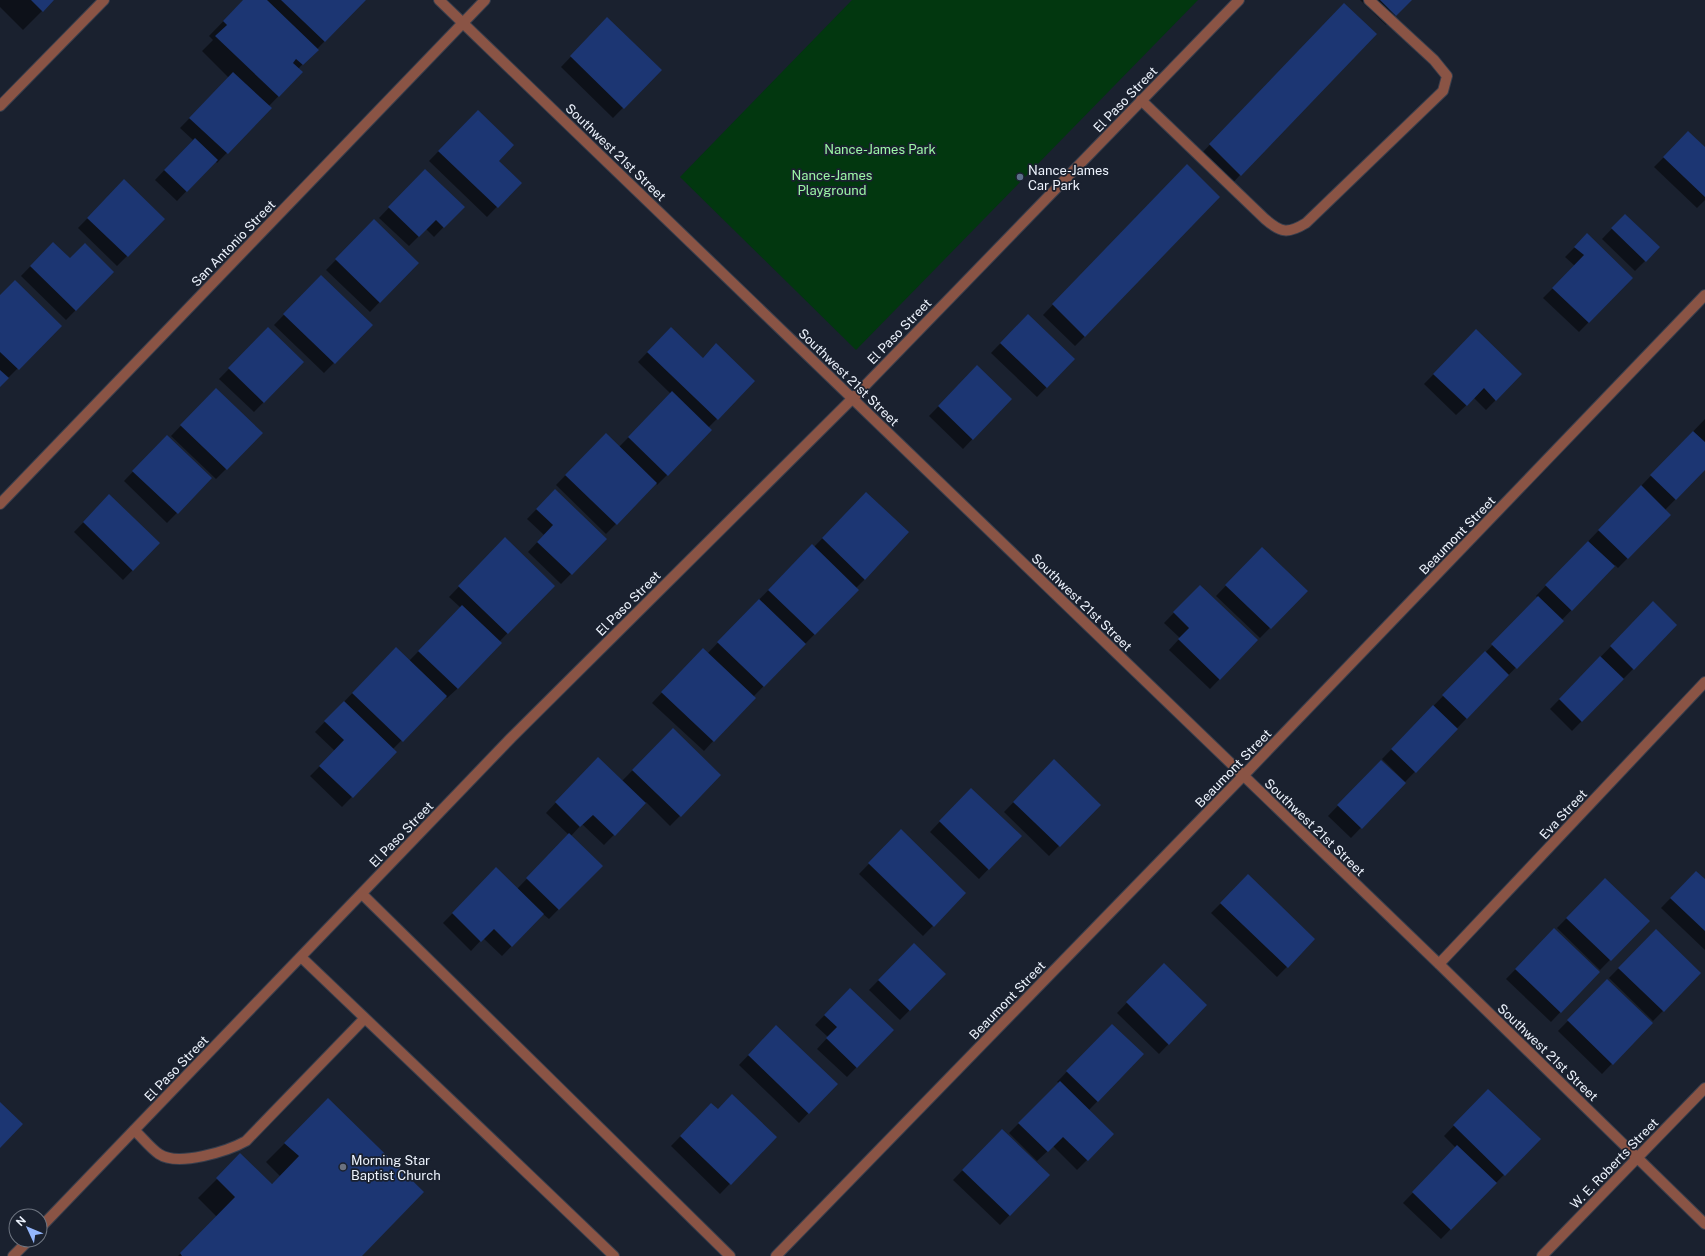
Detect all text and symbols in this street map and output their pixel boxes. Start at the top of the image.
street label: El Paso Street [1090,63,1160,135]
street label: Southwest 21st Street [562,101,669,204]
park label: Nance-James Park [824,142,936,157]
place label: Nance-James Car Park [1028,163,1109,193]
park label: Nance-James Playground [792,168,872,198]
marker: Nance-James Car Park [1015,172,1025,182]
street label: San Antonio Street [188,197,278,290]
street label: El Paso Street [864,295,934,367]
street label: Southwest 21st Street [795,326,902,429]
street label: Beaumont Street [1416,493,1498,578]
street label: Southwest 21st Street [1028,551,1135,654]
street label: El Paso Street [593,568,664,639]
street label: Beaumont Street [1192,726,1274,811]
street label: Southwest 21st Street [1261,776,1368,879]
street label: Eva Street [1537,786,1590,842]
street label: El Paso Street [366,798,436,870]
street label: Beaumont Street [966,958,1048,1043]
street label: Southwest 21st Street [1494,1001,1601,1104]
street label: El Paso Street [141,1032,211,1104]
street label: W. E. Roberts Street [1567,1115,1662,1212]
place label: Morning Star Baptist Church [351,1153,441,1183]
marker: Morning Star Baptist Church [338,1162,348,1172]
north arrow [8,1208,48,1248]
text: N [14,1214,28,1228]

